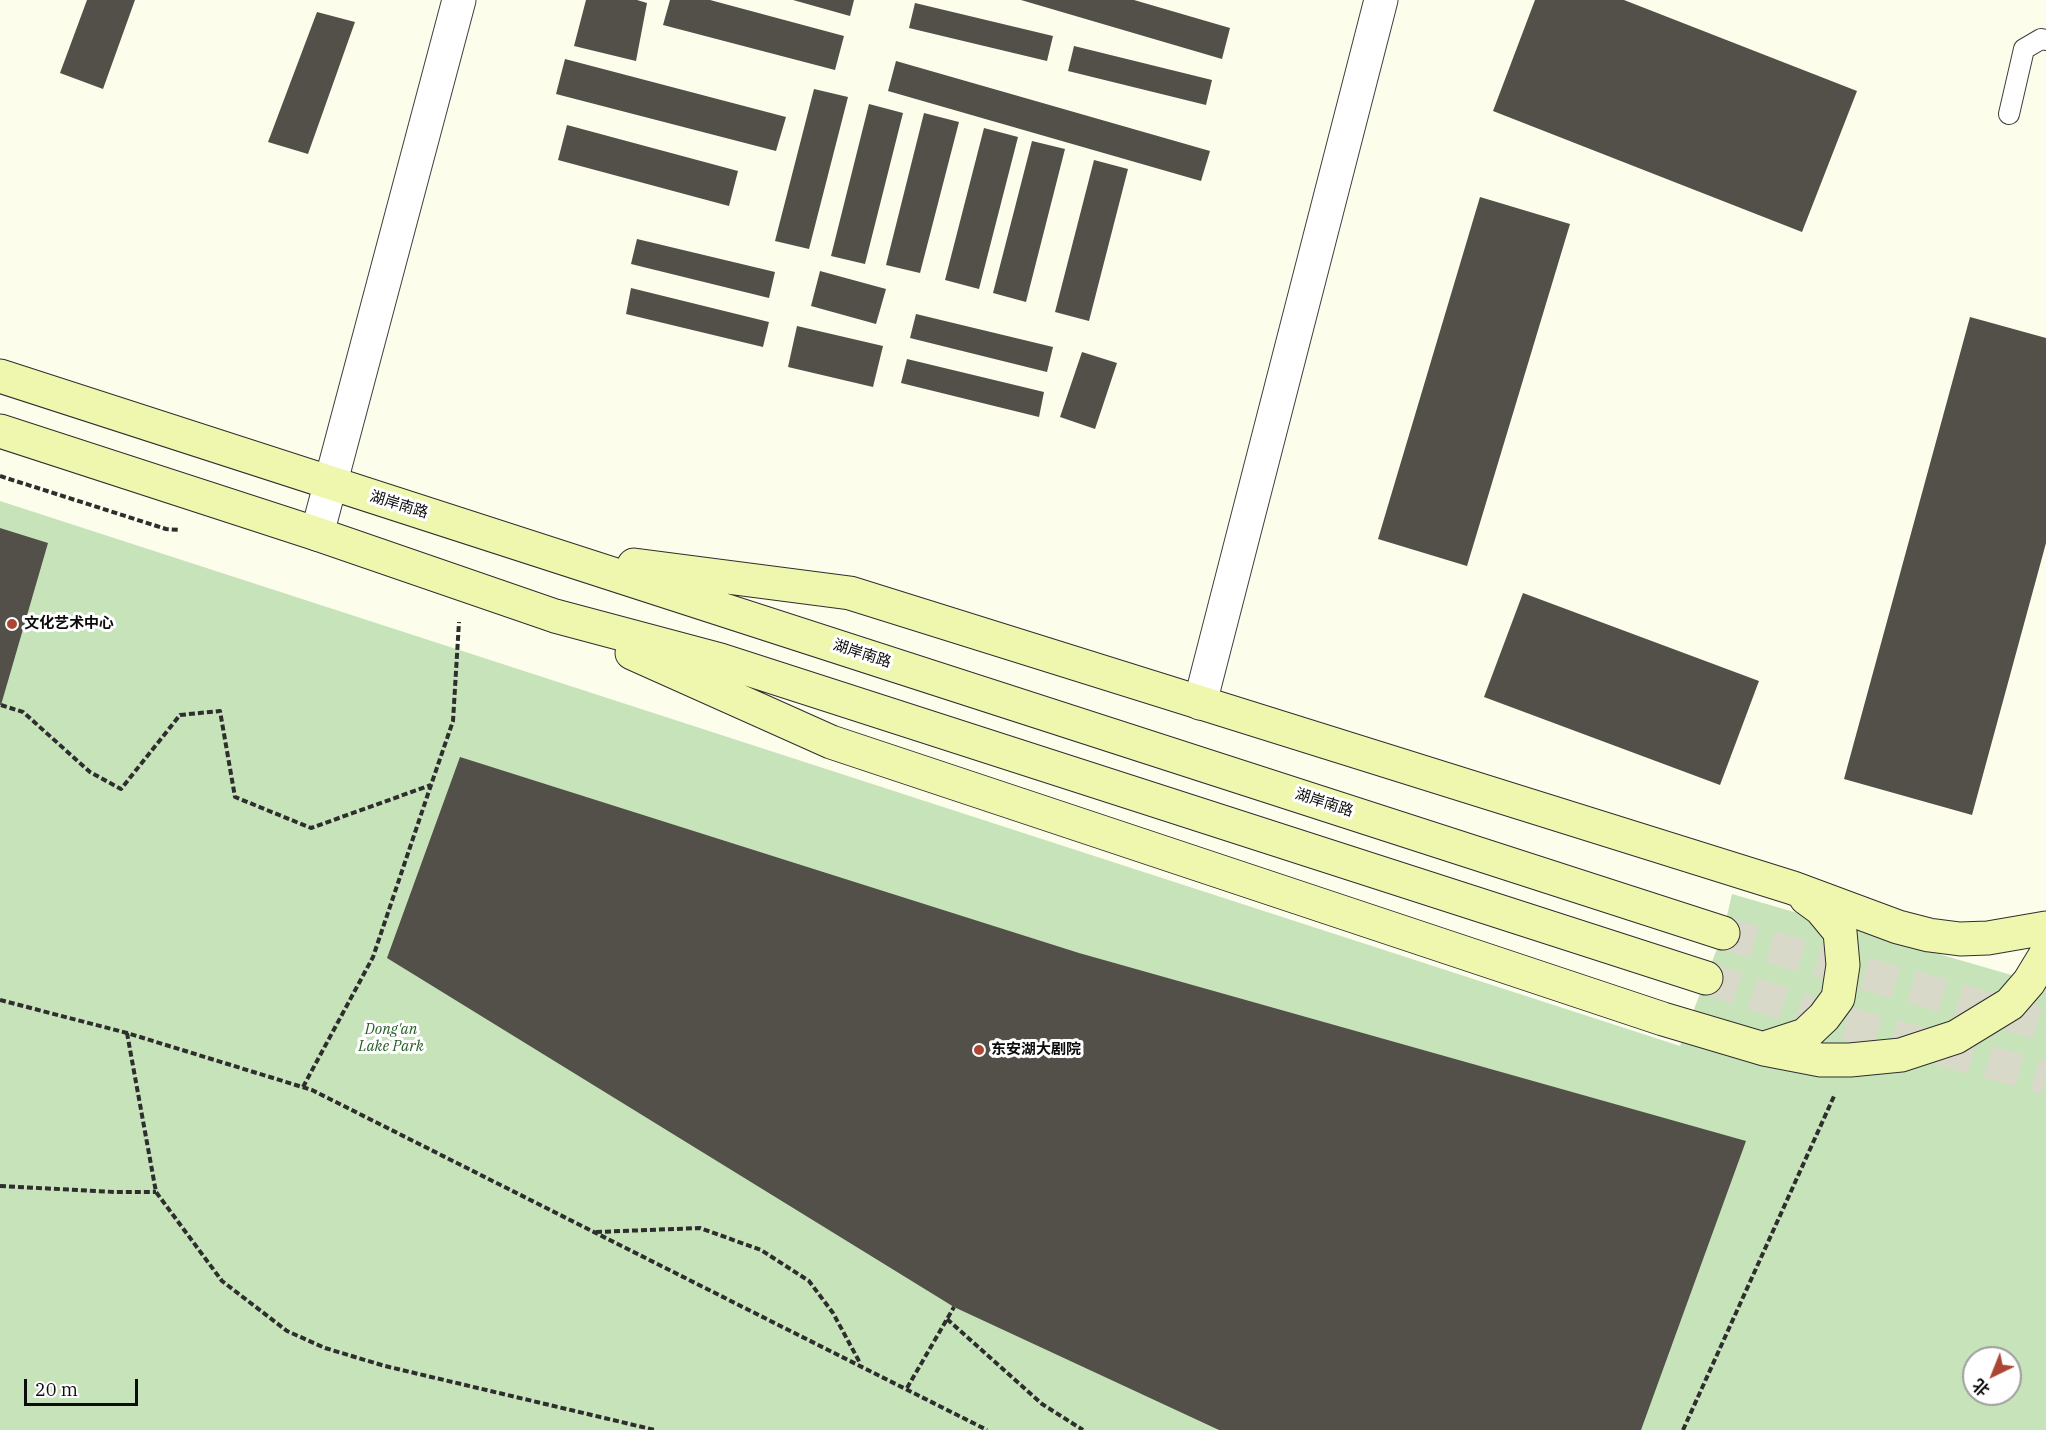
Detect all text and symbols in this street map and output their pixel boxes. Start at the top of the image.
street label: 湖岸南路 [368,488,430,522]
place label: 文化艺术中心 [24,615,114,633]
marker: 文化艺术中心 [5,617,19,631]
street label: 湖岸南路 [831,636,893,672]
street label: 湖岸南路 [1293,785,1355,821]
park label: Dong'an Lake Park [358,1021,424,1056]
place label: 东安湖大剧院 [991,1041,1081,1059]
marker: 东安湖大剧院 [972,1043,986,1057]
north arrow [1962,1346,2022,1406]
scale bar [27,1367,141,1405]
text: 北 [1968,1375,1994,1400]
text: 20 m [35,1378,78,1401]

